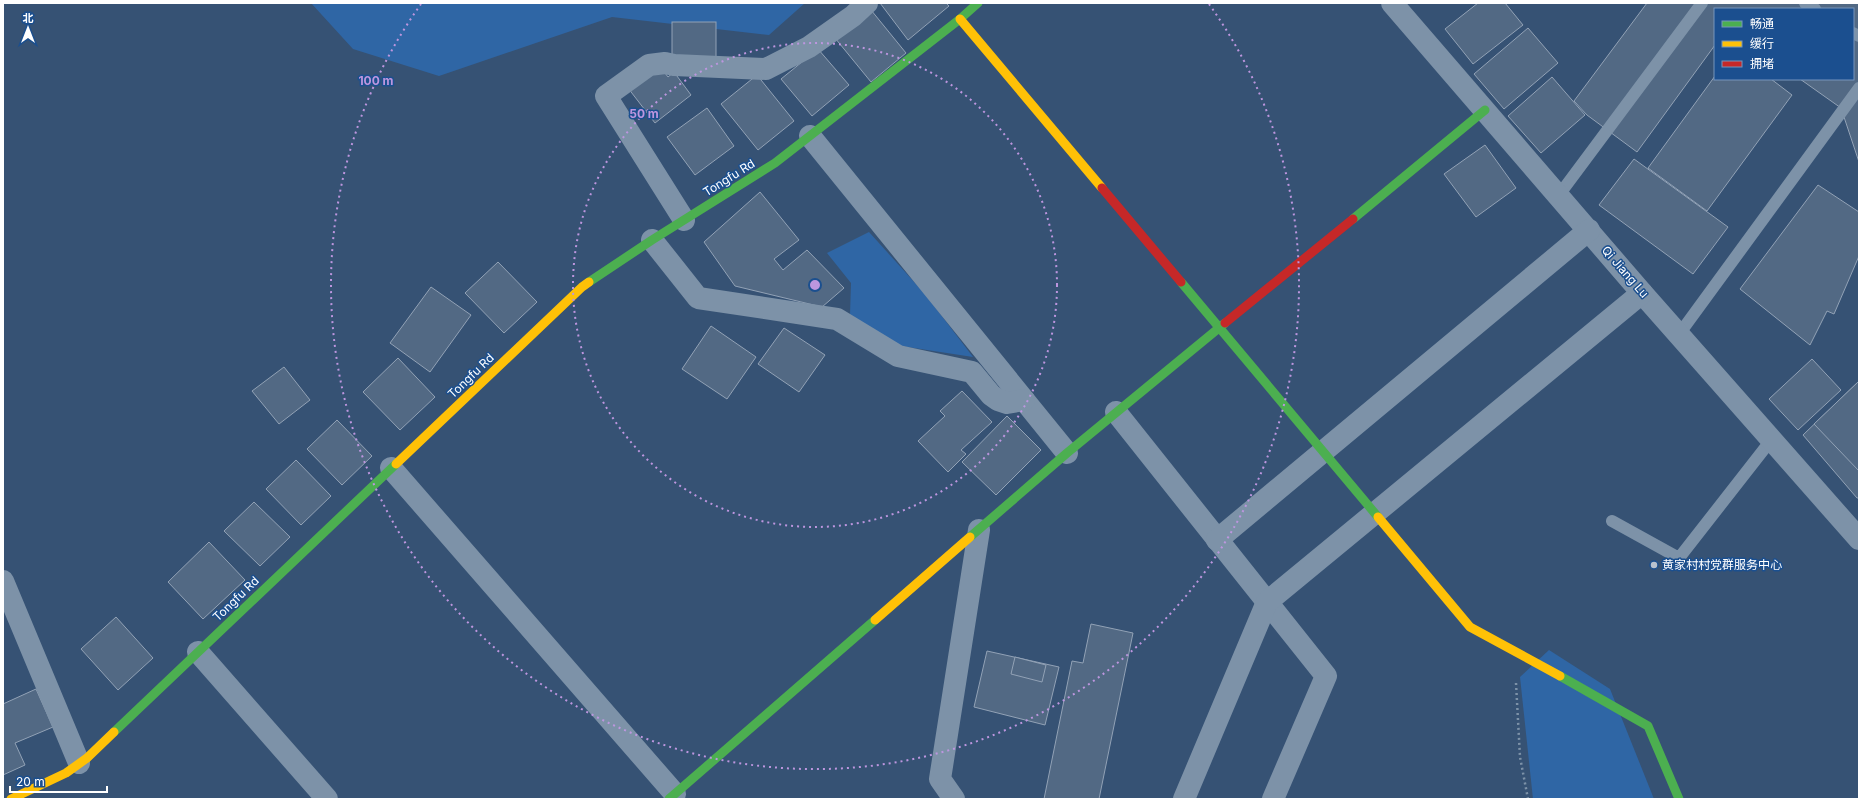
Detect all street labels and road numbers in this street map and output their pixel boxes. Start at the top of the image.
street label: Tongfu Rd [700,156,757,199]
street label: Qi Jiang Lu [1599,243,1652,301]
street label: Tongfu Rd [444,350,497,401]
street label: Tongfu Rd [209,573,262,624]

